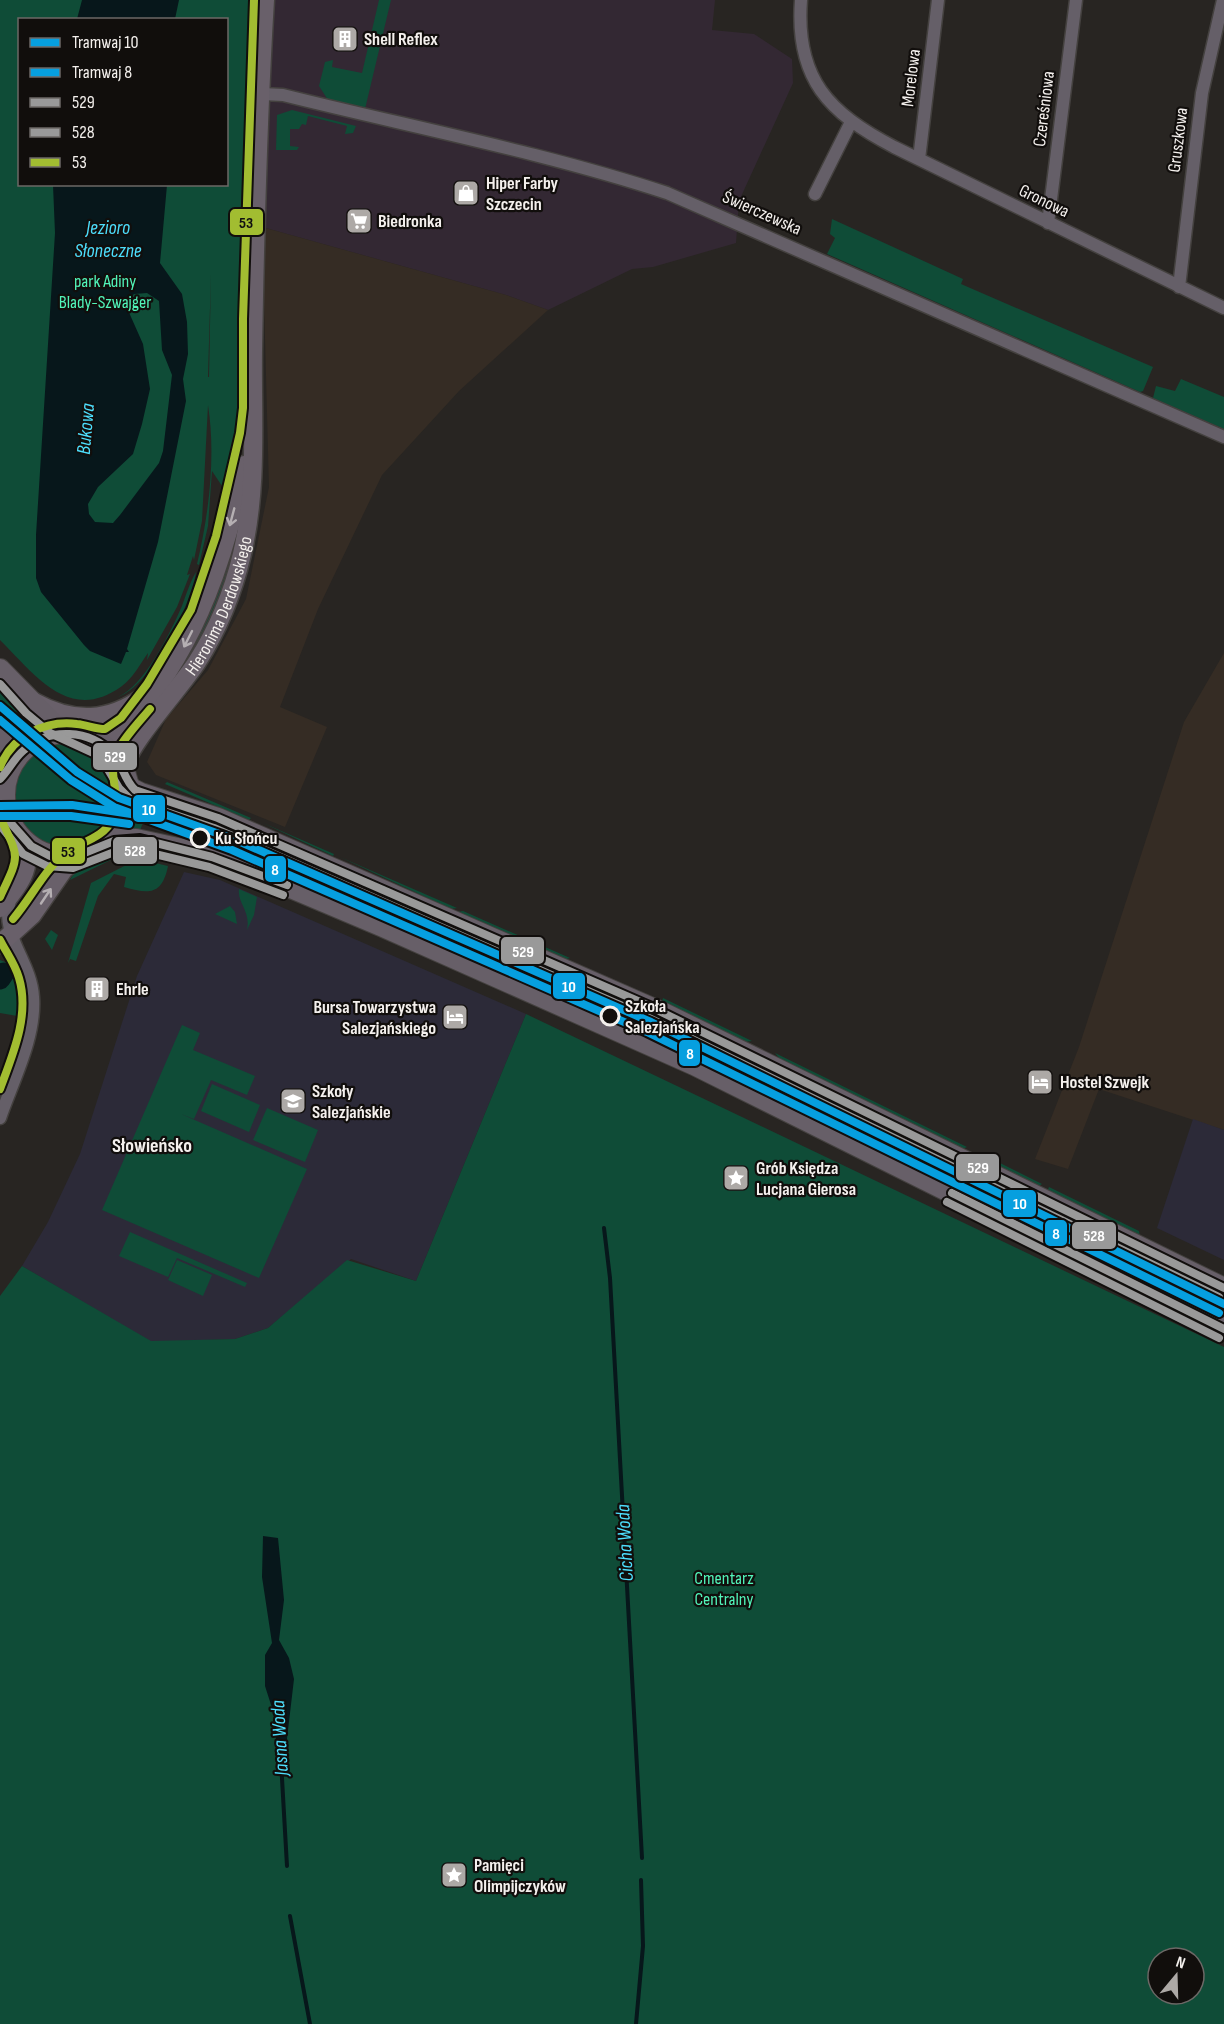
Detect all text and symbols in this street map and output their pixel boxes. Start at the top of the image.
legend [18,18,228,186]
building icon: Shell Reflex [330,24,360,54]
place label: Shell Reflex [364,29,438,50]
text: Tramwaj 10 [72,32,139,53]
street label: Morelowa [897,48,925,108]
text: Tramwaj 8 [72,62,132,83]
street label: Czereśniowa [1029,70,1059,148]
text: 529 [72,92,95,113]
street label: Gruszkowa [1164,106,1192,174]
text: 528 [72,122,95,143]
text: 53 [72,152,87,173]
place label: Hiper Farby Szczecin [486,173,559,215]
shop icon: Hiper Farby Szczecin [451,178,481,208]
street label: Gronowa [1015,180,1073,222]
street label: Świerczewska [719,186,805,240]
supermarket icon: Biedronka [344,206,374,236]
line badge: 53 [229,208,264,236]
place label: Biedronka [378,211,442,232]
text: 53 [239,214,253,233]
water label: Jezioro Słoneczne [74,216,142,263]
park label: park Adiny Blady-Szwajger [59,271,151,313]
water label: Bukowa [72,402,100,456]
one-way arrow [225,507,237,526]
street label: Hieronima Derdowskiego [181,535,256,679]
one-way arrow [182,629,193,647]
line badge: 529 [92,742,138,771]
text: 529 [104,748,126,767]
line badge: 10 [132,794,166,823]
text: 10 [142,801,156,820]
marker: Ku Słońcu [190,828,210,848]
place label: Ku Słońcu [215,828,278,849]
line badge: 528 [112,836,158,865]
line badge: 53 [51,837,86,865]
text: 528 [124,842,146,861]
text: 53 [61,843,75,862]
line badge: 8 [264,855,287,883]
text: 8 [271,861,279,880]
one-way arrow [40,888,52,905]
line badge: 529 [500,936,545,965]
text: 529 [512,943,534,962]
line badge: 10 [552,972,586,1000]
building icon: Ehrle [82,974,112,1004]
text: 10 [562,978,576,997]
place label: Ehrle [116,979,149,1000]
place label: Szkoła Salezjańska [625,996,700,1038]
place label: Bursa Towarzystwa Salezjańskiego [313,997,436,1039]
hotel icon: Bursa Towarzystwa Salezjańskiego [440,1002,470,1032]
marker: Szkoła Salezjańska [600,1006,620,1026]
line badge: 8 [678,1039,701,1067]
text: 8 [686,1045,694,1064]
hotel icon: Hostel Szwejk [1025,1067,1055,1097]
place label: Hostel Szwejk [1060,1072,1149,1093]
place label: Szkoły Salezjańskie [312,1081,391,1123]
school or university icon: Szkoły Salezjańskie [278,1086,308,1116]
district label: Słowieńsko [112,1134,192,1158]
line badge: 529 [955,1153,1000,1182]
place label: Grób Księdza Lucjana Gierosa [756,1158,856,1200]
text: 529 [967,1159,989,1178]
place icon: Grób Księdza Lucjana Gierosa [721,1163,751,1193]
line badge: 10 [1002,1189,1037,1218]
text: 10 [1013,1195,1027,1214]
line badge: 8 [1044,1219,1068,1247]
line badge: 528 [1071,1221,1117,1250]
text: 8 [1052,1225,1060,1244]
text: 528 [1083,1227,1105,1246]
water label: Cicha Woda [611,1504,639,1582]
park label: Cmentarz Centralny [694,1568,754,1610]
water label: Jasna Woda [266,1700,294,1777]
place label: Pamięci Olimpijczyków [474,1855,566,1897]
place icon: Pamięci Olimpijczyków [439,1860,469,1890]
north arrow [1146,1946,1206,2006]
text: N [1173,1953,1188,1974]

